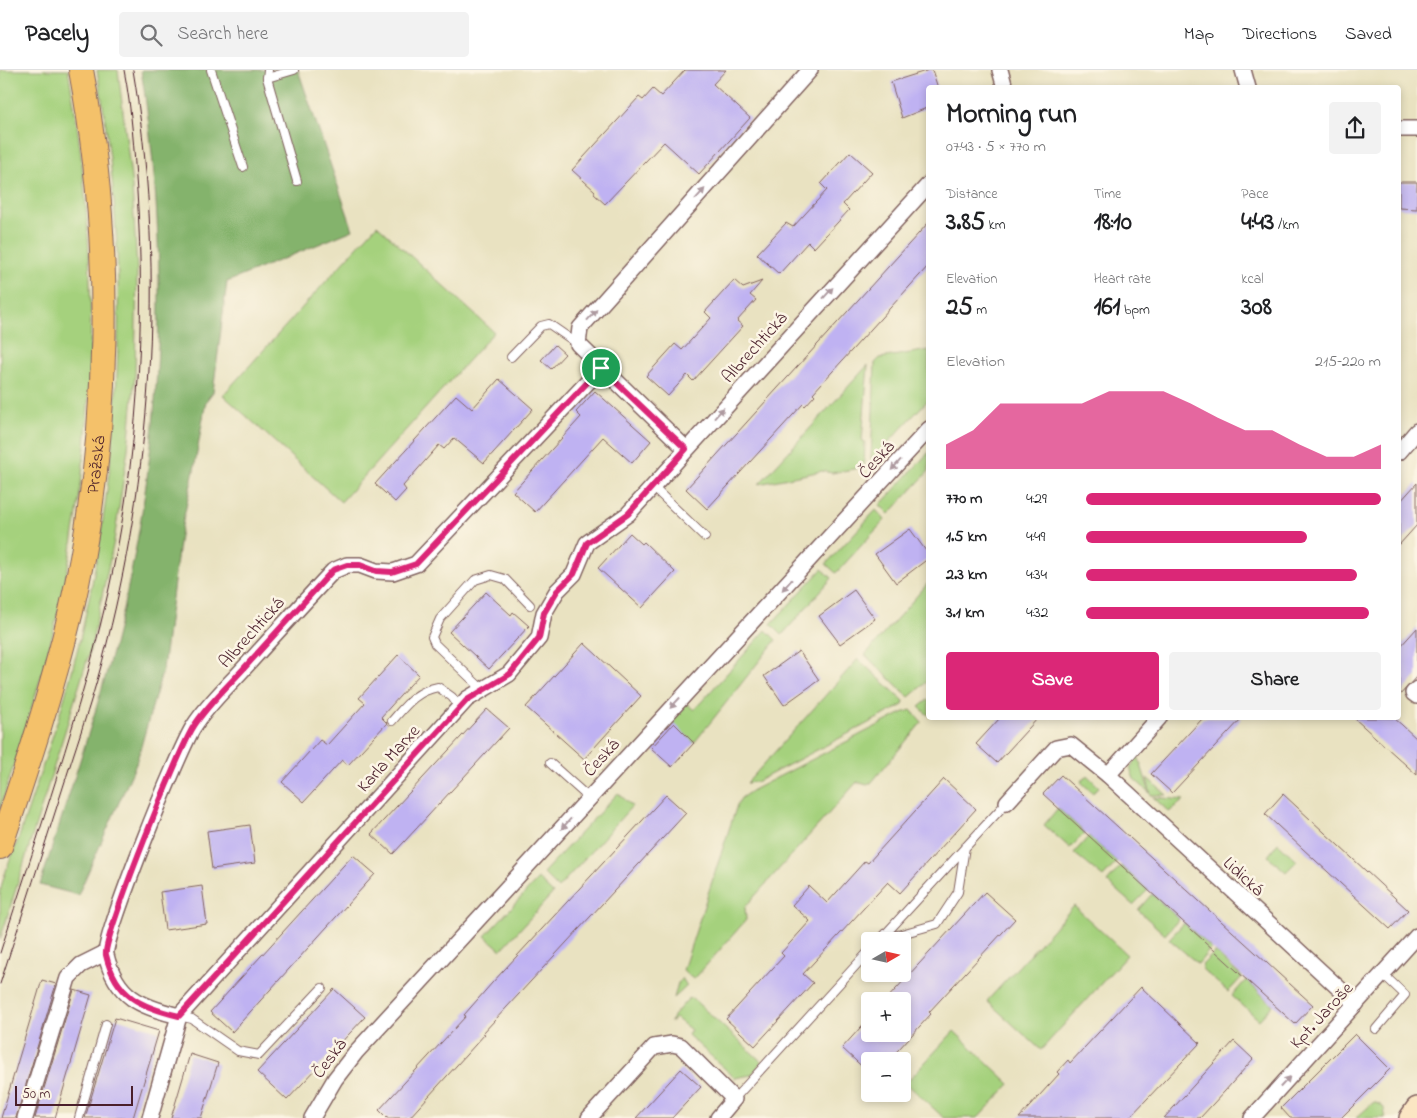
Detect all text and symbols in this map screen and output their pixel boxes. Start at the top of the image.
search box [119,12,469,57]
text: Pacely [25,17,89,52]
icon: search [137,21,165,49]
text: Search here [177,21,268,48]
text: Map [1184,22,1214,48]
text: Directions [1242,22,1317,48]
text: Saved [1345,22,1392,48]
text: Morning run [946,95,1077,136]
button: share [1329,102,1381,154]
text: 07:43 · 5 × 770 m [946,135,1046,159]
text: Distance [946,184,998,205]
text: Time [1094,184,1121,205]
text: Pace [1241,184,1269,205]
one-way arrow [695,188,706,201]
text: 3.85 [946,205,985,241]
text: 18:10 [1094,205,1132,241]
text: 4:43 [1241,205,1274,241]
text: km [985,215,1006,236]
text: /km [1274,215,1299,236]
text: Elevation [946,269,997,290]
text: Heart rate [1094,269,1151,290]
text: kcal [1241,269,1264,290]
one-way arrow [823,287,834,300]
text: 25 [946,290,973,326]
text: 161 [1094,290,1121,326]
text: 308 [1241,290,1272,326]
text: m [973,300,987,321]
text: bpm [1121,300,1150,321]
street label: Albrechtická [716,307,795,390]
one-way arrow [586,309,598,321]
pin [580,347,622,389]
text: Elevation [946,350,1005,374]
text: 215–220 m [1315,350,1381,374]
icon: arrive [587,354,615,382]
one-way arrow [713,408,725,420]
street label: Pražská [81,435,113,496]
street label: Česká [853,435,902,485]
one-way arrow [890,458,902,470]
text: 770 m [946,487,983,511]
text: 4:29 [1026,487,1047,511]
text: 1.5 km [946,525,987,549]
text: 4:49 [1026,525,1045,549]
text: 2.3 km [946,563,987,587]
text: 4:34 [1026,563,1047,587]
one-way arrow [781,578,792,591]
street label: Albrechtická [213,592,292,675]
text: 3.1 km [946,601,984,625]
text: 4:32 [1026,601,1049,625]
button: Save [946,652,1159,710]
button: Share [1169,652,1381,710]
one-way arrow [669,697,681,709]
street label: Karla Marxe [352,719,428,799]
street label: Česká [578,733,627,783]
one-way arrow [560,817,572,829]
street label: Lidická [1216,852,1269,903]
north arrow [861,932,911,982]
map controls [861,932,911,1102]
street label: Kpt. Jaroše [1285,976,1361,1056]
button: + [861,992,911,1042]
street label: Česká [307,1034,354,1085]
button: − [861,1052,911,1102]
one-way arrow [1279,1077,1291,1089]
scale bar [15,1083,132,1106]
text: 50 m [22,1084,50,1105]

